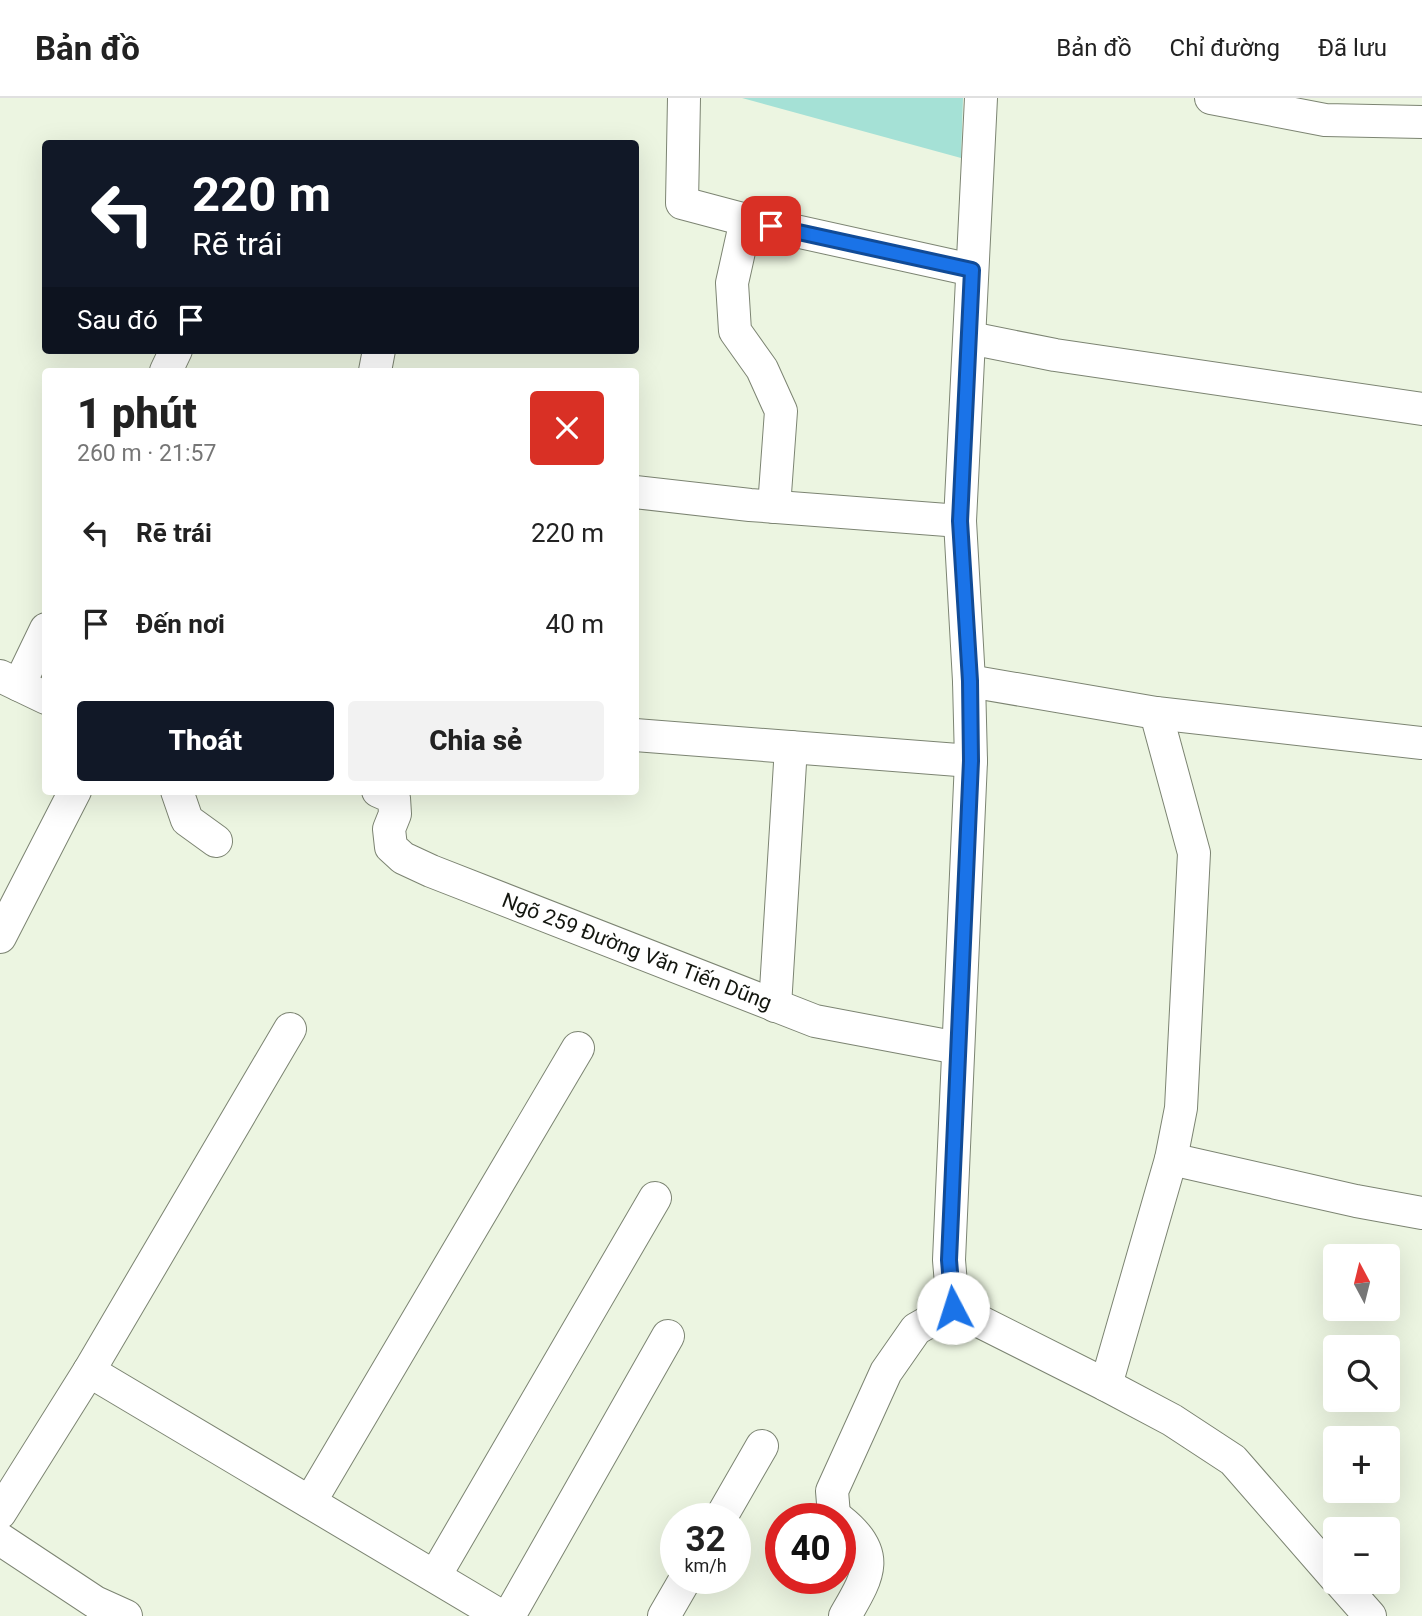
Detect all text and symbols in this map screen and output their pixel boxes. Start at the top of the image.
text: Bản đồ [35,29,140,68]
text: Bản đồ [1056,34,1132,62]
text: Chỉ đường [1170,34,1280,62]
text: Đã lưu [1318,34,1387,62]
text: 220 m [192,166,331,223]
icon: left [77,168,168,259]
pin [741,196,801,256]
icon: arrive [752,207,790,245]
text: Rẽ trái [192,225,283,263]
icon: arrive [172,301,210,339]
text: Sau đó [77,305,158,335]
text: 1 phút [77,389,197,438]
button: close [530,391,604,465]
text: 260 m · 21:57 [77,440,216,467]
icon: left [77,514,115,552]
text: Rẽ trái [136,518,212,548]
text: 220 m [531,518,604,548]
icon: arrive [77,605,115,643]
text: Đến nơi [136,609,225,639]
text: 40 m [546,609,604,639]
button: Thoát [77,701,334,781]
button: Chia sẻ [348,701,604,781]
street label: Ngõ 259 Đường Văn Tiến Dũng [499,888,775,1015]
north arrow [1323,1244,1400,1321]
map controls [1323,1244,1400,1594]
position arrow [916,1271,990,1345]
button: search [1323,1335,1400,1412]
button: + [1323,1426,1400,1503]
speed limit sign: 40 [765,1503,856,1594]
button: − [1323,1517,1400,1594]
text: 32 [685,1519,726,1560]
text: km/h [684,1555,727,1576]

